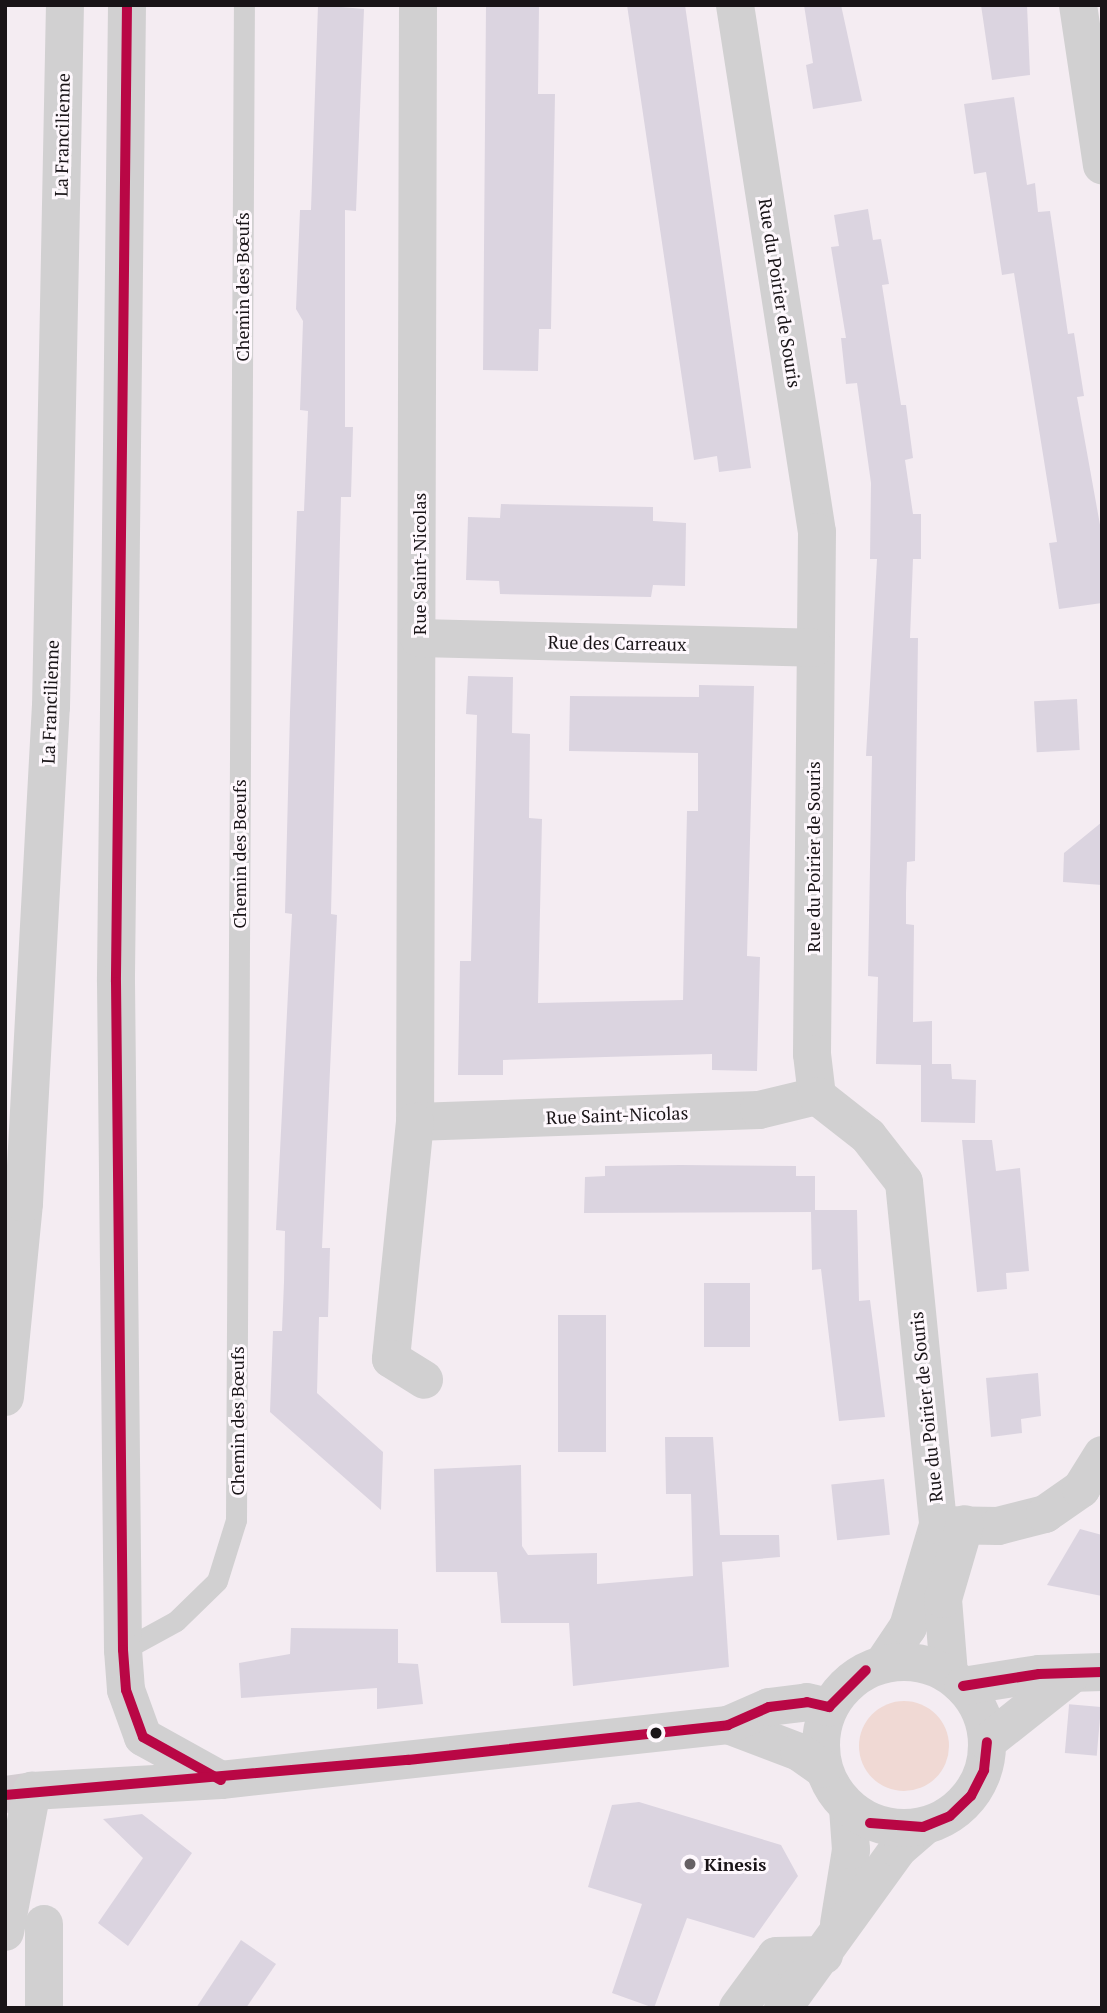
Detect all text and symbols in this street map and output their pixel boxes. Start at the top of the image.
street label: La Francilienne [50,73,74,197]
street label: Rue du Poirier de Souris [754,197,806,389]
street label: Chemin des Bœufs [231,212,253,362]
street label: Rue Saint-Nicolas [408,493,430,635]
street label: Rue des Carreaux [547,631,687,655]
street label: La Francilienne [37,640,63,764]
street label: Rue du Poirier de Souris [802,761,824,953]
street label: Chemin des Bœufs [228,779,250,929]
street label: Rue Saint-Nicolas [545,1102,689,1128]
street label: Rue du Poirier de Souris [905,1311,947,1503]
street label: Chemin des Bœufs [226,1346,248,1496]
unlabelled marker [649,1726,663,1740]
place label: Kinesis [704,1853,766,1875]
marker: Kinesis [682,1856,698,1872]

